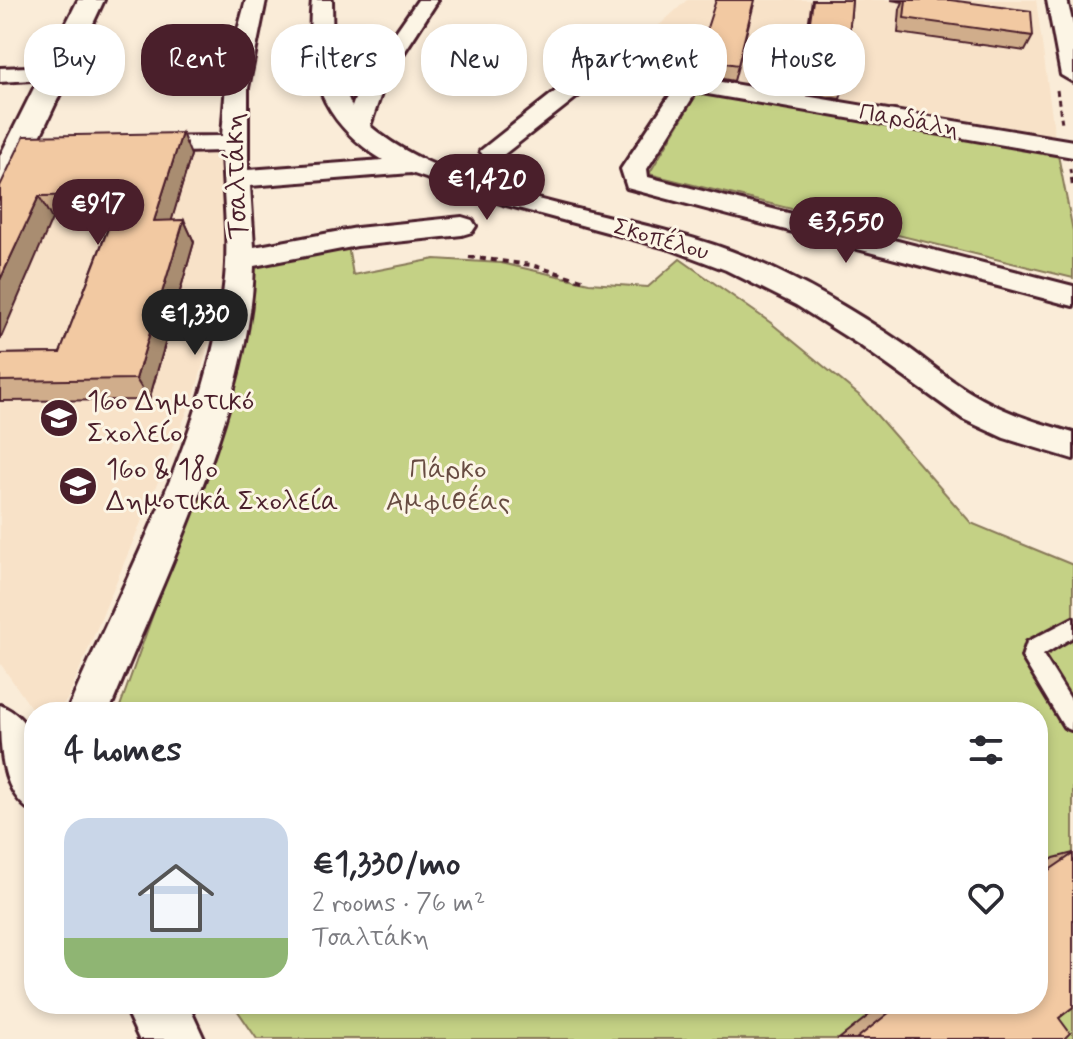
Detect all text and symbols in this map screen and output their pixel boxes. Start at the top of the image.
chip: Buy [24,24,125,96]
chip: Rent [141,24,255,96]
chip: Filters [271,24,405,96]
chip: New [421,24,527,96]
chip: Apartment [543,24,727,96]
chip: House [743,24,865,96]
street label: Παρδάλη [857,97,961,145]
street label: Τσαλτάκη [216,112,258,240]
pin: €1,420 [422,154,552,222]
text: €1,420 [447,163,527,197]
pin: €917 [51,179,145,247]
text: €917 [70,188,126,222]
pin: €3,550 [781,197,911,265]
text: €3,550 [807,206,885,240]
street label: Σκοπέλου [610,211,713,268]
pin: €1,330 [130,289,260,357]
text: €1,330 [160,298,230,332]
place label: 16ο Δημοτικό Σχολείο [87,384,254,453]
school or university icon: 16ο Δημοτικό Σχολείο [38,397,80,439]
place label: 16ο & 18ο Δημοτικά Σχολεία [106,452,339,521]
park label: Πάρκο Αμφιθέας [386,452,510,521]
school or university icon: 16ο & 18ο Δημοτικά Σχολεία [57,465,99,507]
text: 4 homes [64,728,182,773]
icon: filters [964,728,1008,772]
text: €1,330/mo [312,842,461,887]
icon: home [128,850,224,946]
icon: heart [964,876,1008,920]
text: 2 rooms · 76 m² [312,887,485,921]
text: Τσαλτάκη [312,921,429,955]

